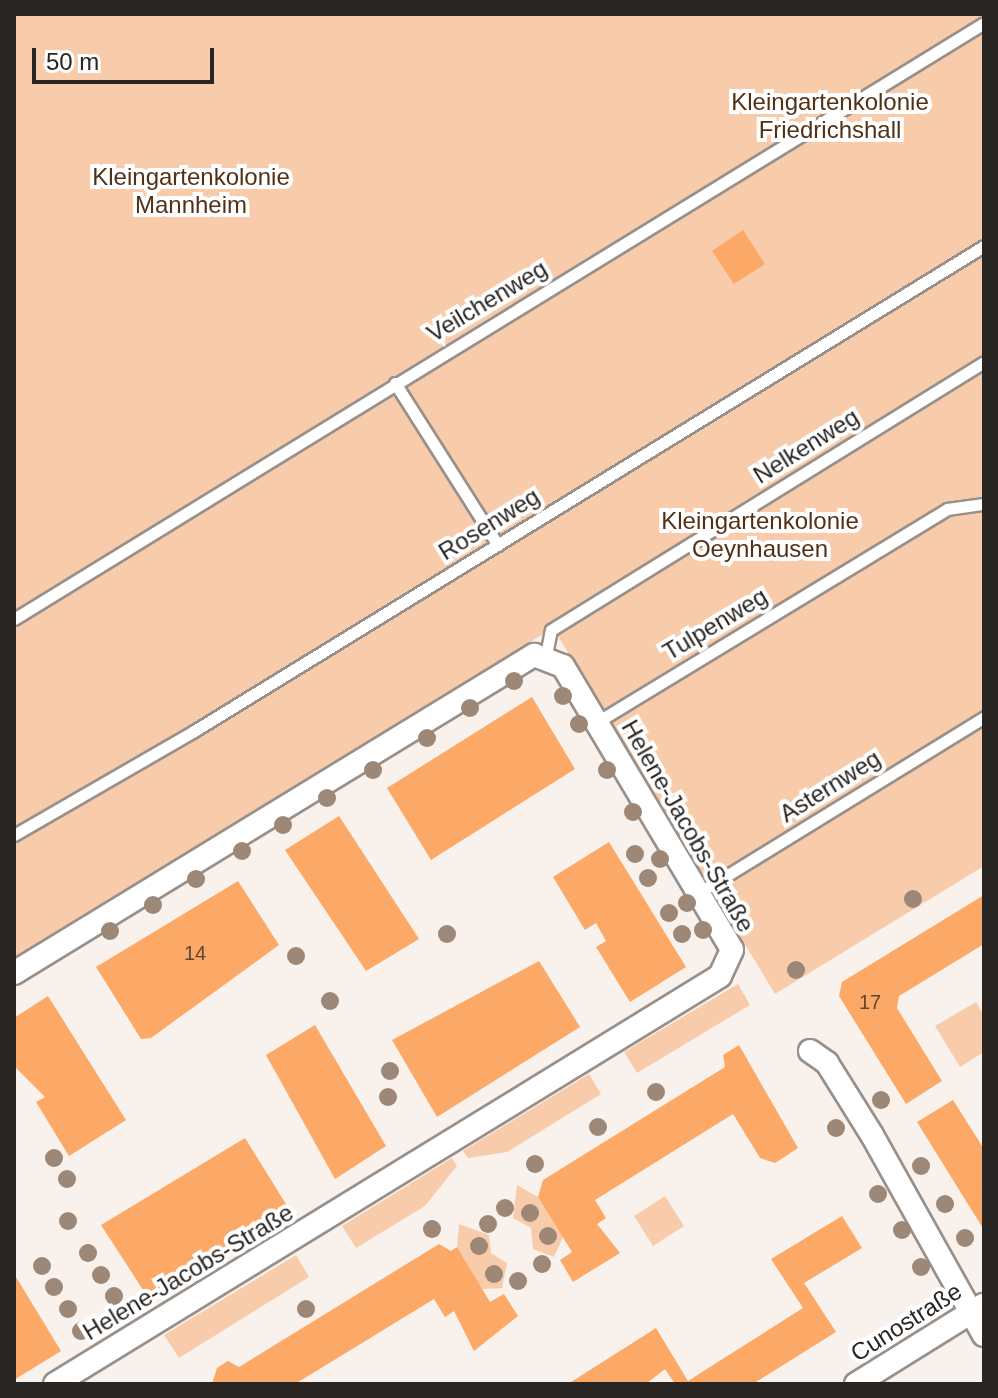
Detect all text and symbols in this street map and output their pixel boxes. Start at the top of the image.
scale bar [36,32,218,82]
text: 50 m [46,48,99,75]
park label: Kleingartenkolonie Friedrichshall [731,88,929,144]
park label: Kleingartenkolonie Mannheim [92,163,290,219]
street label: Veilchenweg [422,254,552,348]
street label: Nelkenweg [748,402,864,490]
street label: Rosenweg [433,482,545,566]
park label: Kleingartenkolonie Oeynhausen [661,507,859,563]
street label: Tulpenweg [658,582,772,666]
street label: Helene-Jacobs-Straße [616,715,760,937]
street label: Asternweg [774,744,886,828]
house number: 14 [184,941,206,965]
house number: 17 [859,990,881,1014]
street label: Helene-Jacobs-Straße [78,1198,298,1346]
street label: Cunostraße [845,1277,967,1367]

